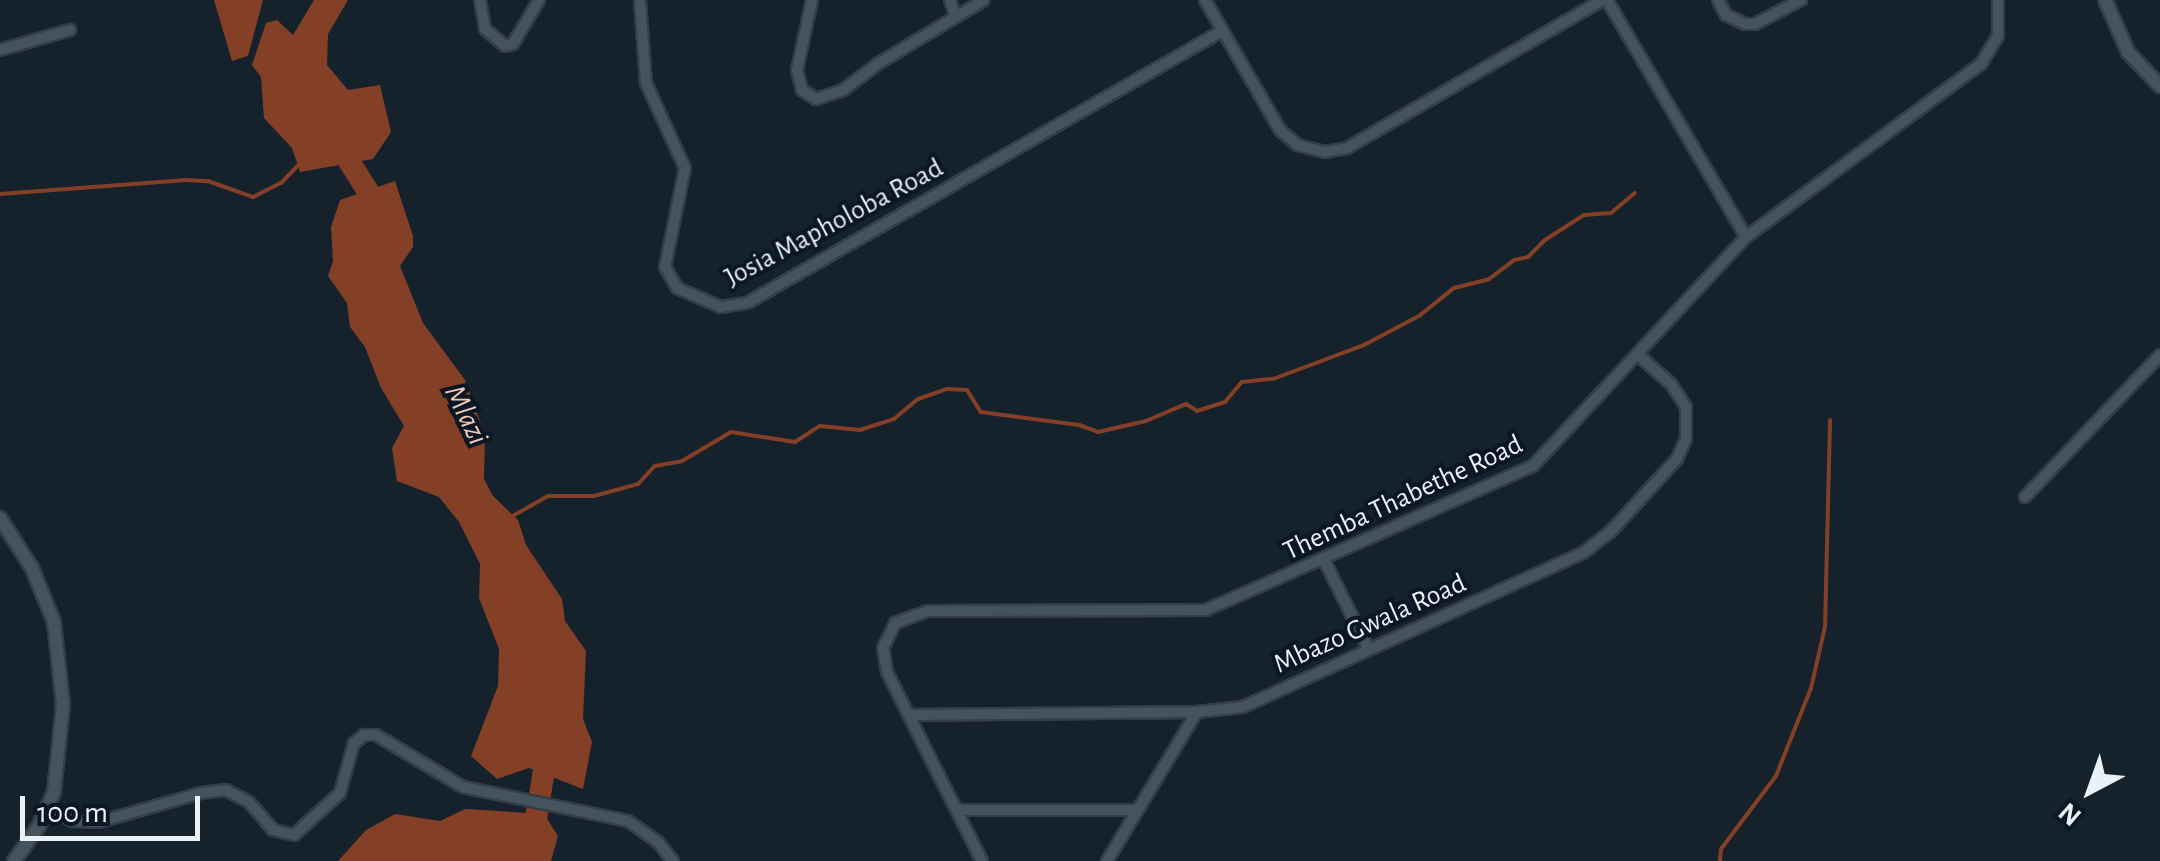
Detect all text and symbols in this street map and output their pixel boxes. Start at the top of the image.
street label: Josia Mapholoba Road [719,151,949,295]
water label: Mlazi [436,379,496,451]
street label: Themba Thabethe Road [1278,428,1528,568]
street label: Mbazo Gwala Road [1269,567,1471,681]
north arrow [2040,741,2140,841]
scale bar [25,776,205,838]
text: N [2054,797,2087,831]
text: 100 m [37,798,108,828]

